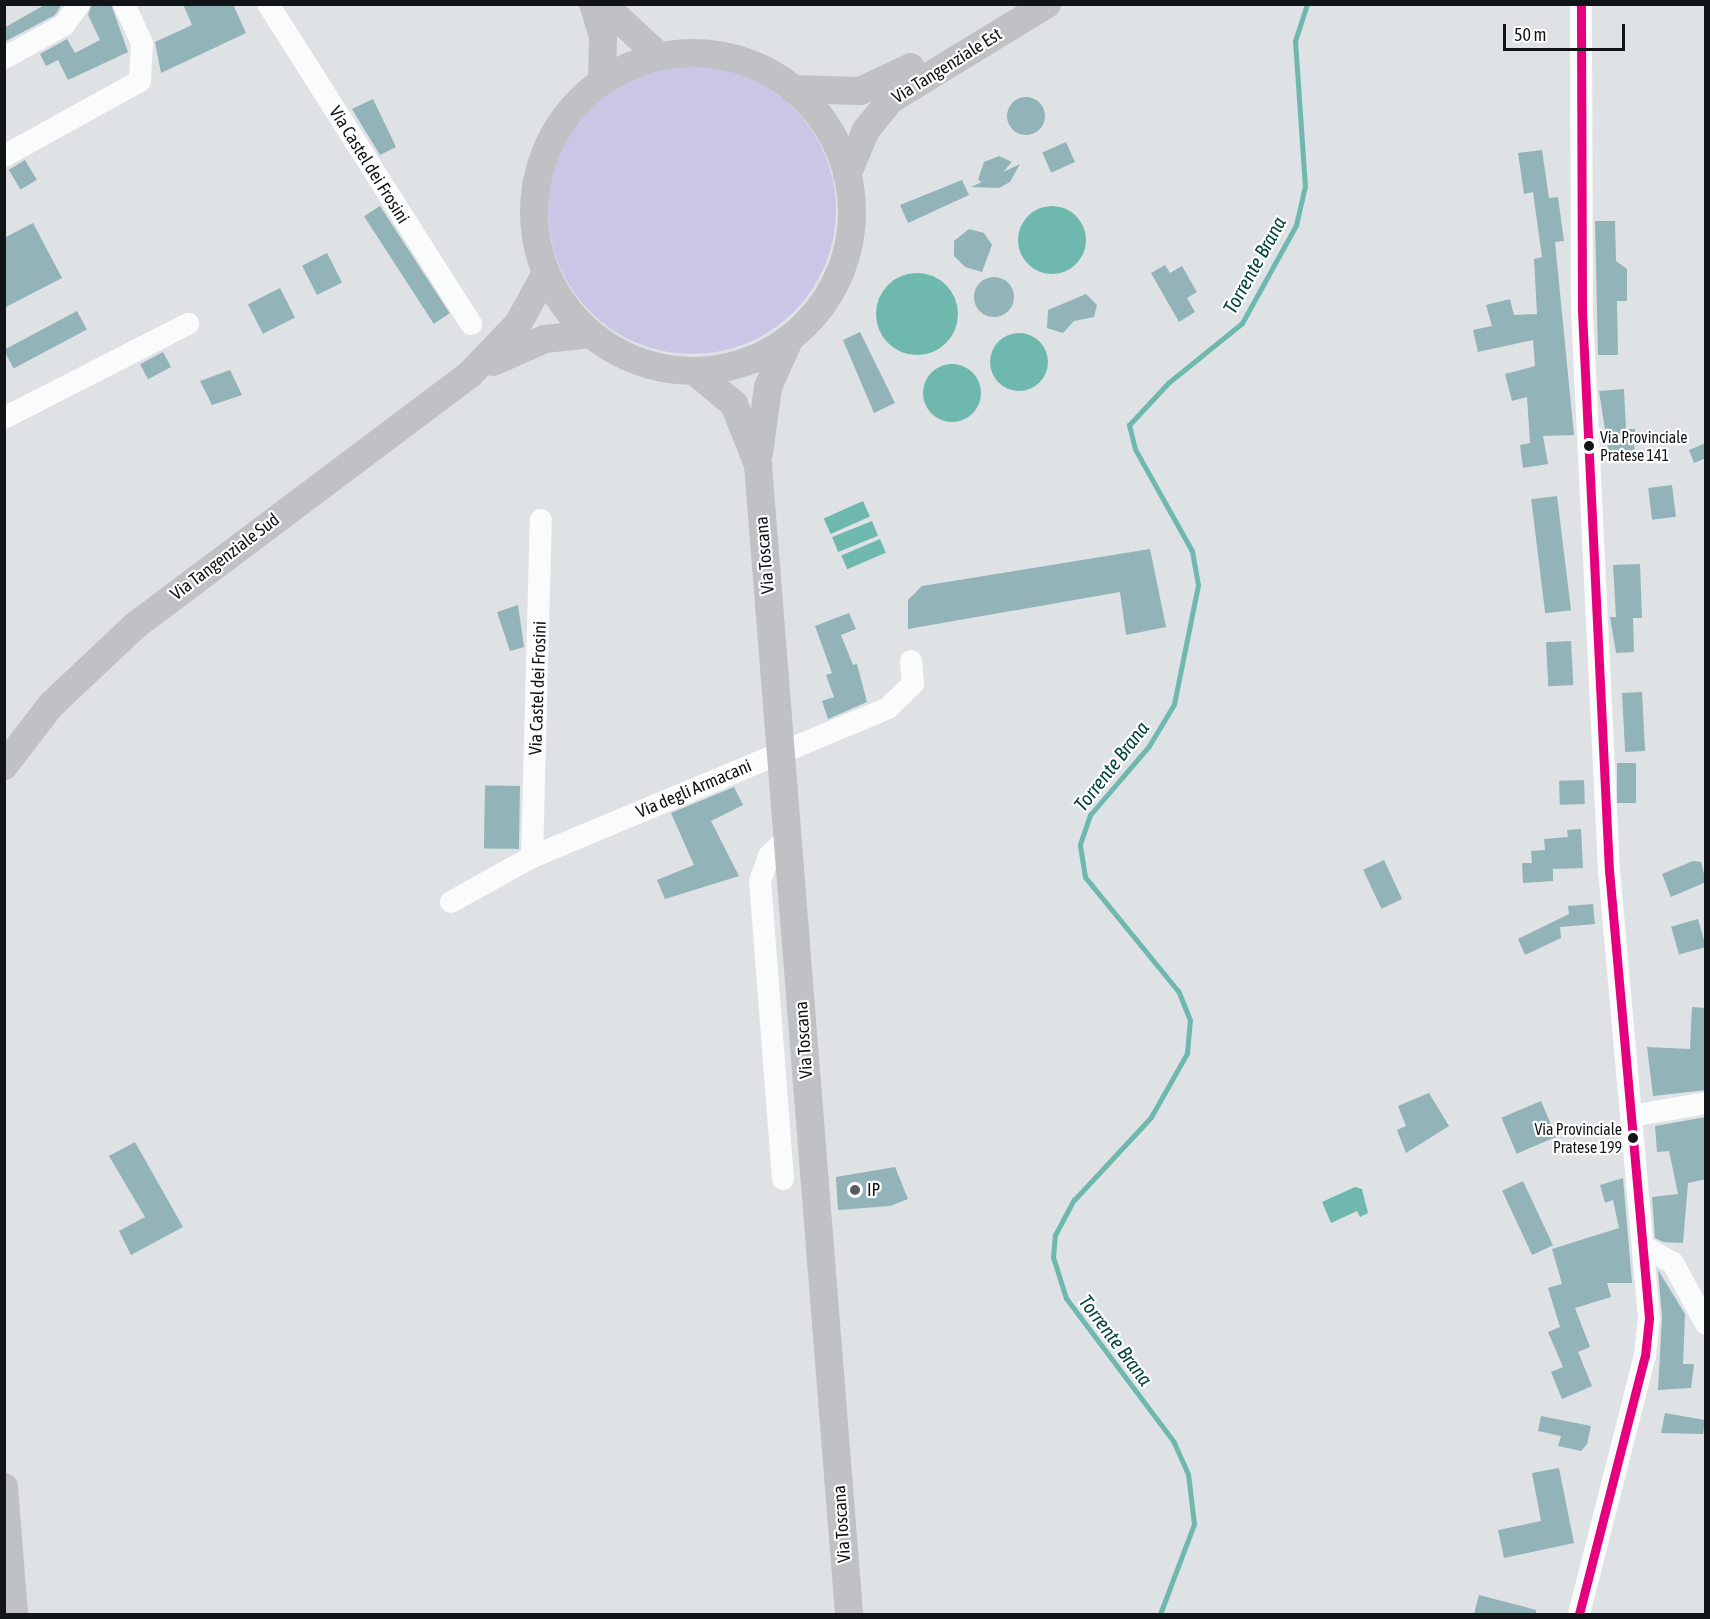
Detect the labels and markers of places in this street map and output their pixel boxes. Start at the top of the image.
place label: Via Provinciale Pratese 141 [1600,427,1687,465]
marker: Via Provinciale Pratese 141 [1583,440,1595,452]
place label: Via Provinciale Pratese 199 [1535,1119,1622,1157]
marker: Via Provinciale Pratese 199 [1627,1132,1639,1144]
place label: IP [867,1179,880,1201]
marker: IP [848,1183,862,1197]

